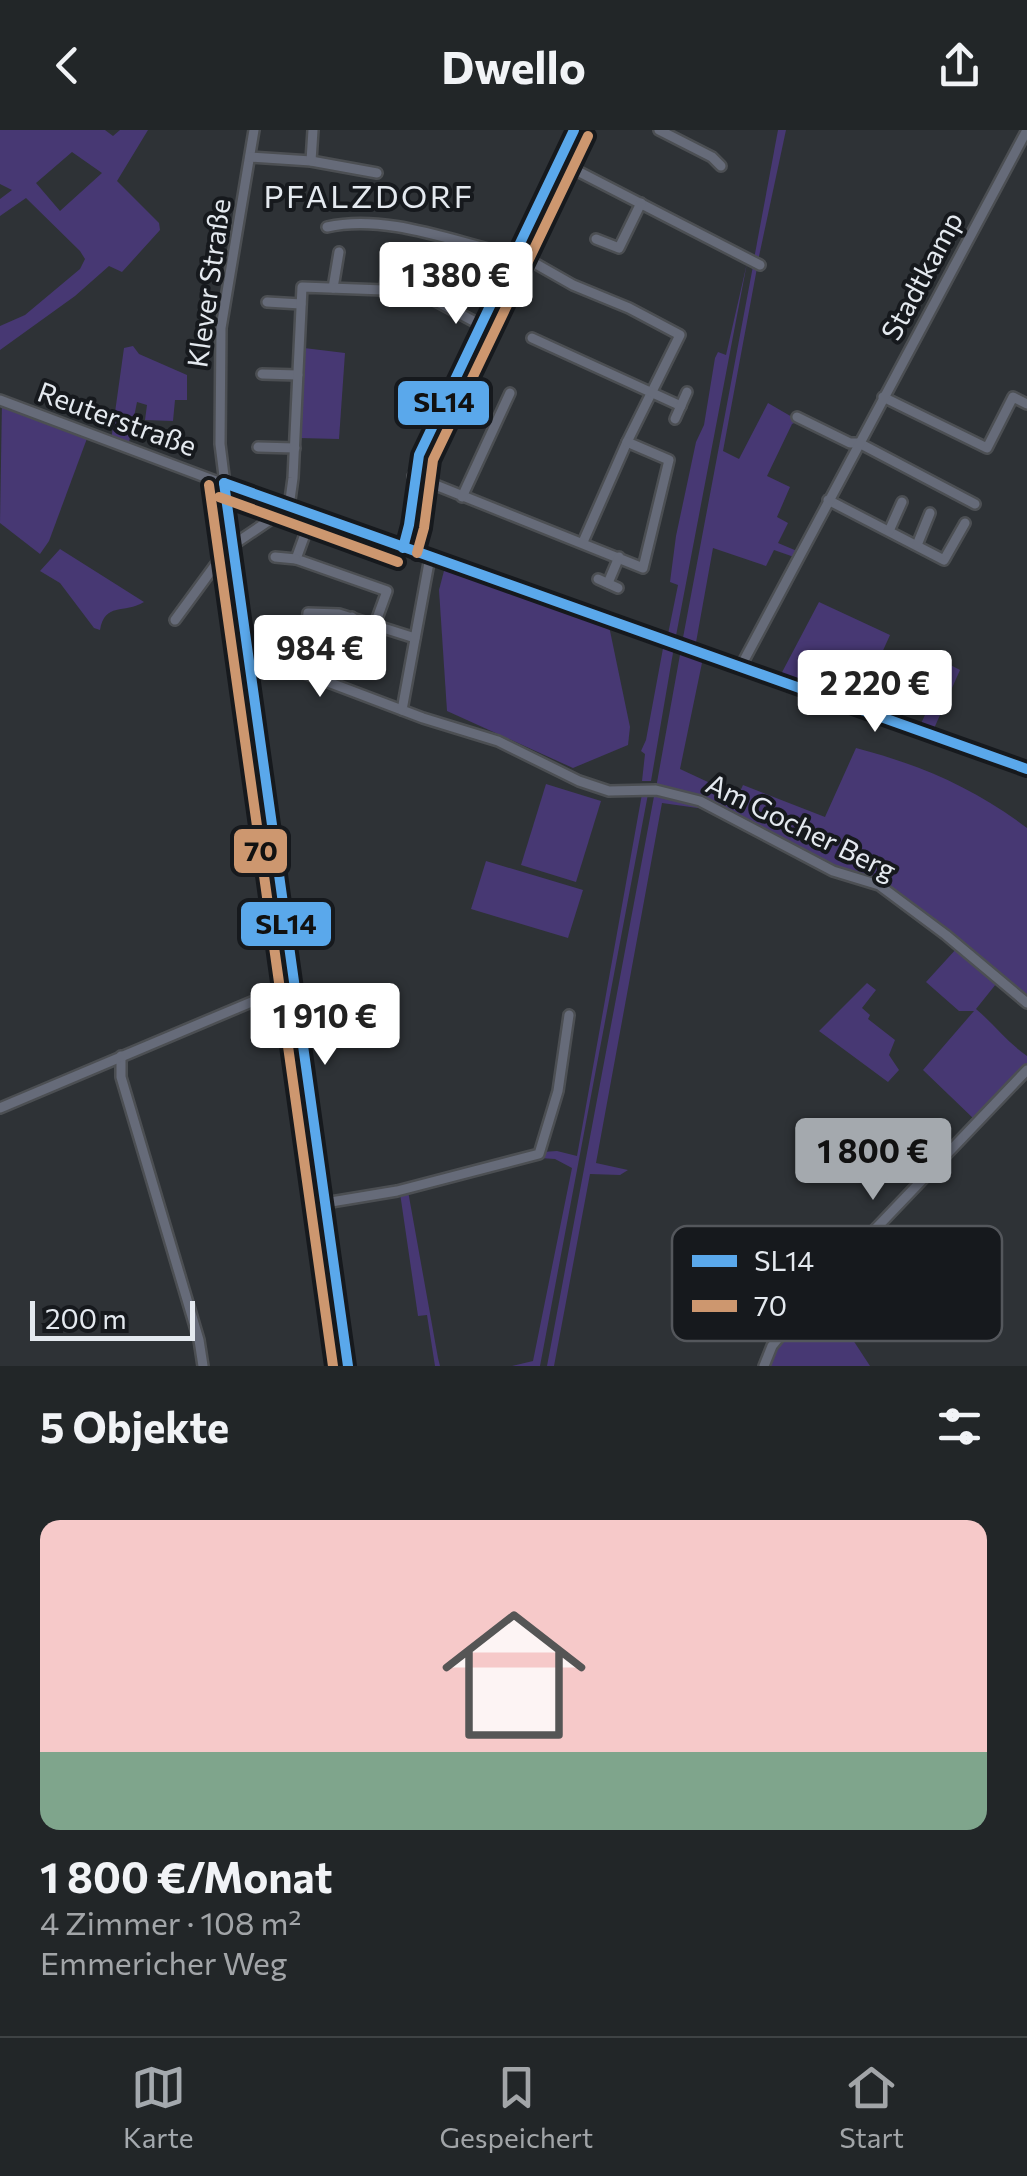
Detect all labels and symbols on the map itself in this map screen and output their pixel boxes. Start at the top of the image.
district label: PFALZDORF [263,175,475,215]
street label: Klever Straße [179,196,237,370]
street label: Stadtkamp [873,205,969,346]
pin: 1 380 € [364,242,548,327]
street label: Reuterstraße [33,374,201,462]
line badge: SL14 [396,379,491,427]
text: SL14 [413,384,475,418]
pin: 984 € [250,615,390,700]
pin: 2 220 € [783,650,967,735]
street label: Am Gocher Berg [701,765,902,887]
line badge: 70 [232,827,289,875]
text: 70 [244,833,278,867]
line badge: SL14 [239,900,333,948]
text: SL14 [255,906,317,940]
pin: 1 910 € [233,983,417,1068]
pin: 1 800 € [781,1118,965,1203]
legend [672,1226,1002,1341]
text: SL14 [754,1243,814,1277]
text: 70 [754,1288,787,1322]
scale bar [30,1296,195,1340]

